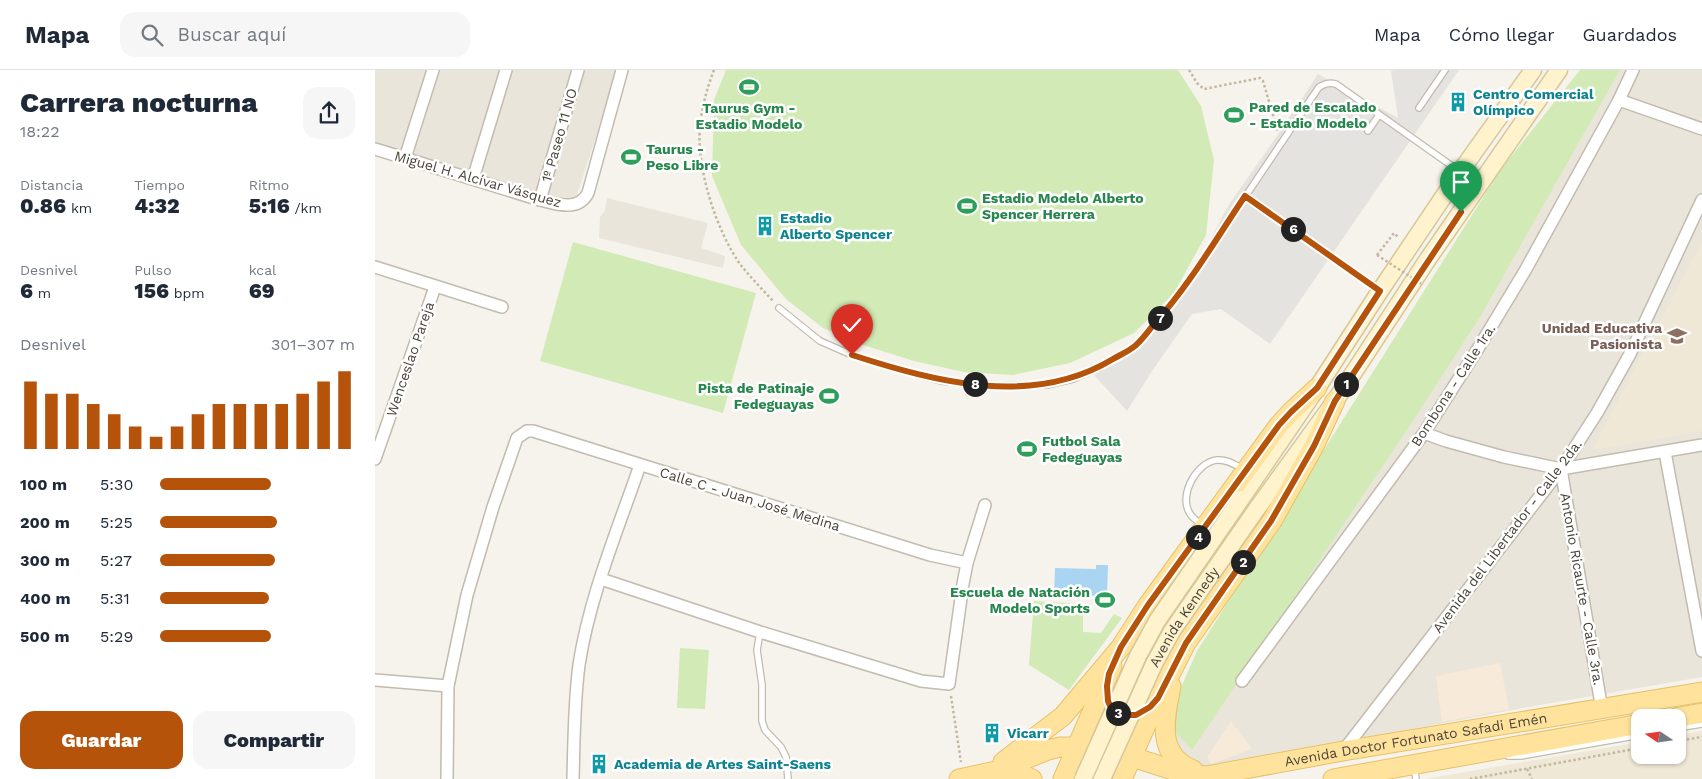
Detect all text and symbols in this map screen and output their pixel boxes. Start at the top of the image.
search box [120,12,470,57]
text: Mapa [25,21,90,49]
icon: search [138,21,166,49]
text: Buscar aquí [178,23,286,46]
text: Mapa [1374,24,1421,45]
text: Cómo llegar [1449,24,1555,45]
text: Guardados [1583,24,1677,45]
sports icon: Taurus Gym - Estadio Modelo [738,76,760,98]
text: Carrera nocturna [20,86,258,119]
street label: 1º Paseo 11 NO [538,86,580,184]
place label: Centro Comercial Olímpico [1473,86,1594,118]
button: share [303,87,355,139]
building icon: Centro Comercial Olímpico [1447,91,1469,113]
place label: Pared de Escalado - Estadio Modelo [1249,99,1376,131]
place label: Taurus Gym - Estadio Modelo [696,100,802,132]
sports icon: Pared de Escalado - Estadio Modelo [1223,104,1245,126]
text: 18:22 [20,122,60,141]
place label: Taurus - Peso Libre [646,141,718,173]
sports icon: Taurus - Peso Libre [620,146,642,168]
street label: Miguel H. Alcívar Vásquez [393,147,563,211]
pin [1440,161,1482,212]
icon: arrive [1447,168,1475,196]
text: Distancia [20,177,83,193]
text: Tiempo [134,177,185,193]
text: Ritmo [249,177,289,193]
place label: Estadio Modelo Alberto Spencer Herrera [982,190,1144,222]
text: 0.86 [20,193,66,218]
text: 4:32 [134,193,180,218]
text: 5:16 [249,193,290,218]
sports icon: Estadio Modelo Alberto Spencer Herrera [956,195,978,217]
text: km [66,200,92,216]
text: /km [290,200,322,216]
place label: Estadio Alberto Spencer [780,210,892,242]
building icon: Estadio Alberto Spencer [754,215,776,237]
pin: 6 [1281,216,1305,242]
text: 6 [1289,221,1298,237]
text: Desnivel [20,262,78,278]
text: Pulso [134,262,172,278]
text: kcal [249,262,276,278]
text: 6 [20,278,33,303]
text: 156 [134,278,169,303]
text: 69 [249,278,275,303]
text: m [33,285,51,301]
text: bpm [169,285,205,301]
street label: Wenceslao Pareja [383,300,437,418]
pin [831,304,873,355]
pin: 7 [1147,306,1173,330]
text: 7 [1156,310,1165,326]
icon: check [838,311,866,339]
place label: Unidad Educativa Pasionista [1542,320,1663,352]
street label: Bombona - Calle 1ra. [1408,321,1498,449]
school or university icon: Unidad Educativa Pasionista [1666,325,1688,347]
text: Desnivel [20,335,86,354]
text: 301–307 m [271,335,355,354]
pin: 8 [963,372,987,396]
pin: 1 [1333,372,1359,396]
text: 8 [971,376,980,392]
text: 1 [1343,376,1350,392]
place label: Pista de Patinaje Fedeguayas [698,380,815,412]
sports icon: Pista de Patinaje Fedeguayas [818,385,840,407]
place label: Futbol Sala Fedeguayas [1042,433,1123,465]
street label: Avenida del Libertador - Calle 2da. [1429,436,1585,636]
sports icon: Futbol Sala Fedeguayas [1016,438,1038,460]
street label: Calle C - Juan José Medina [658,464,842,534]
text: 100 m [20,475,67,494]
text: 5:30 [100,475,133,494]
street label: Antonio Ricaurte - Calle 3ra. [1557,491,1607,687]
text: 200 m [20,513,70,532]
text: 5:25 [100,513,133,532]
pin: 4 [1185,524,1211,550]
text: 4 [1194,529,1203,545]
pin: 2 [1231,550,1255,574]
text: 300 m [20,551,70,570]
text: 5:27 [100,551,132,570]
text: 2 [1239,554,1248,570]
street label: Avenida Kennedy [1146,563,1222,670]
place label: Escuela de Natación Modelo Sports [950,584,1091,616]
text: 400 m [20,589,71,608]
text: 5:31 [100,589,130,608]
sports icon: Escuela de Natación Modelo Sports [1094,589,1116,611]
text: 500 m [20,627,70,646]
text: 5:29 [100,627,133,646]
pin: 3 [1105,700,1131,726]
text: 3 [1114,705,1123,721]
north arrow [1631,709,1686,764]
map controls [1631,709,1686,764]
street label: Avenida Doctor Fortunato Safadi Emén [1283,710,1548,770]
button: Guardar [20,711,183,769]
button: Compartir [193,711,355,769]
building icon: Vicarr [981,722,1003,744]
place label: Vicarr [1007,725,1049,741]
building icon: Academia de Artes Saint-Saens [588,753,610,775]
place label: Academia de Artes Saint-Saens [614,756,831,772]

